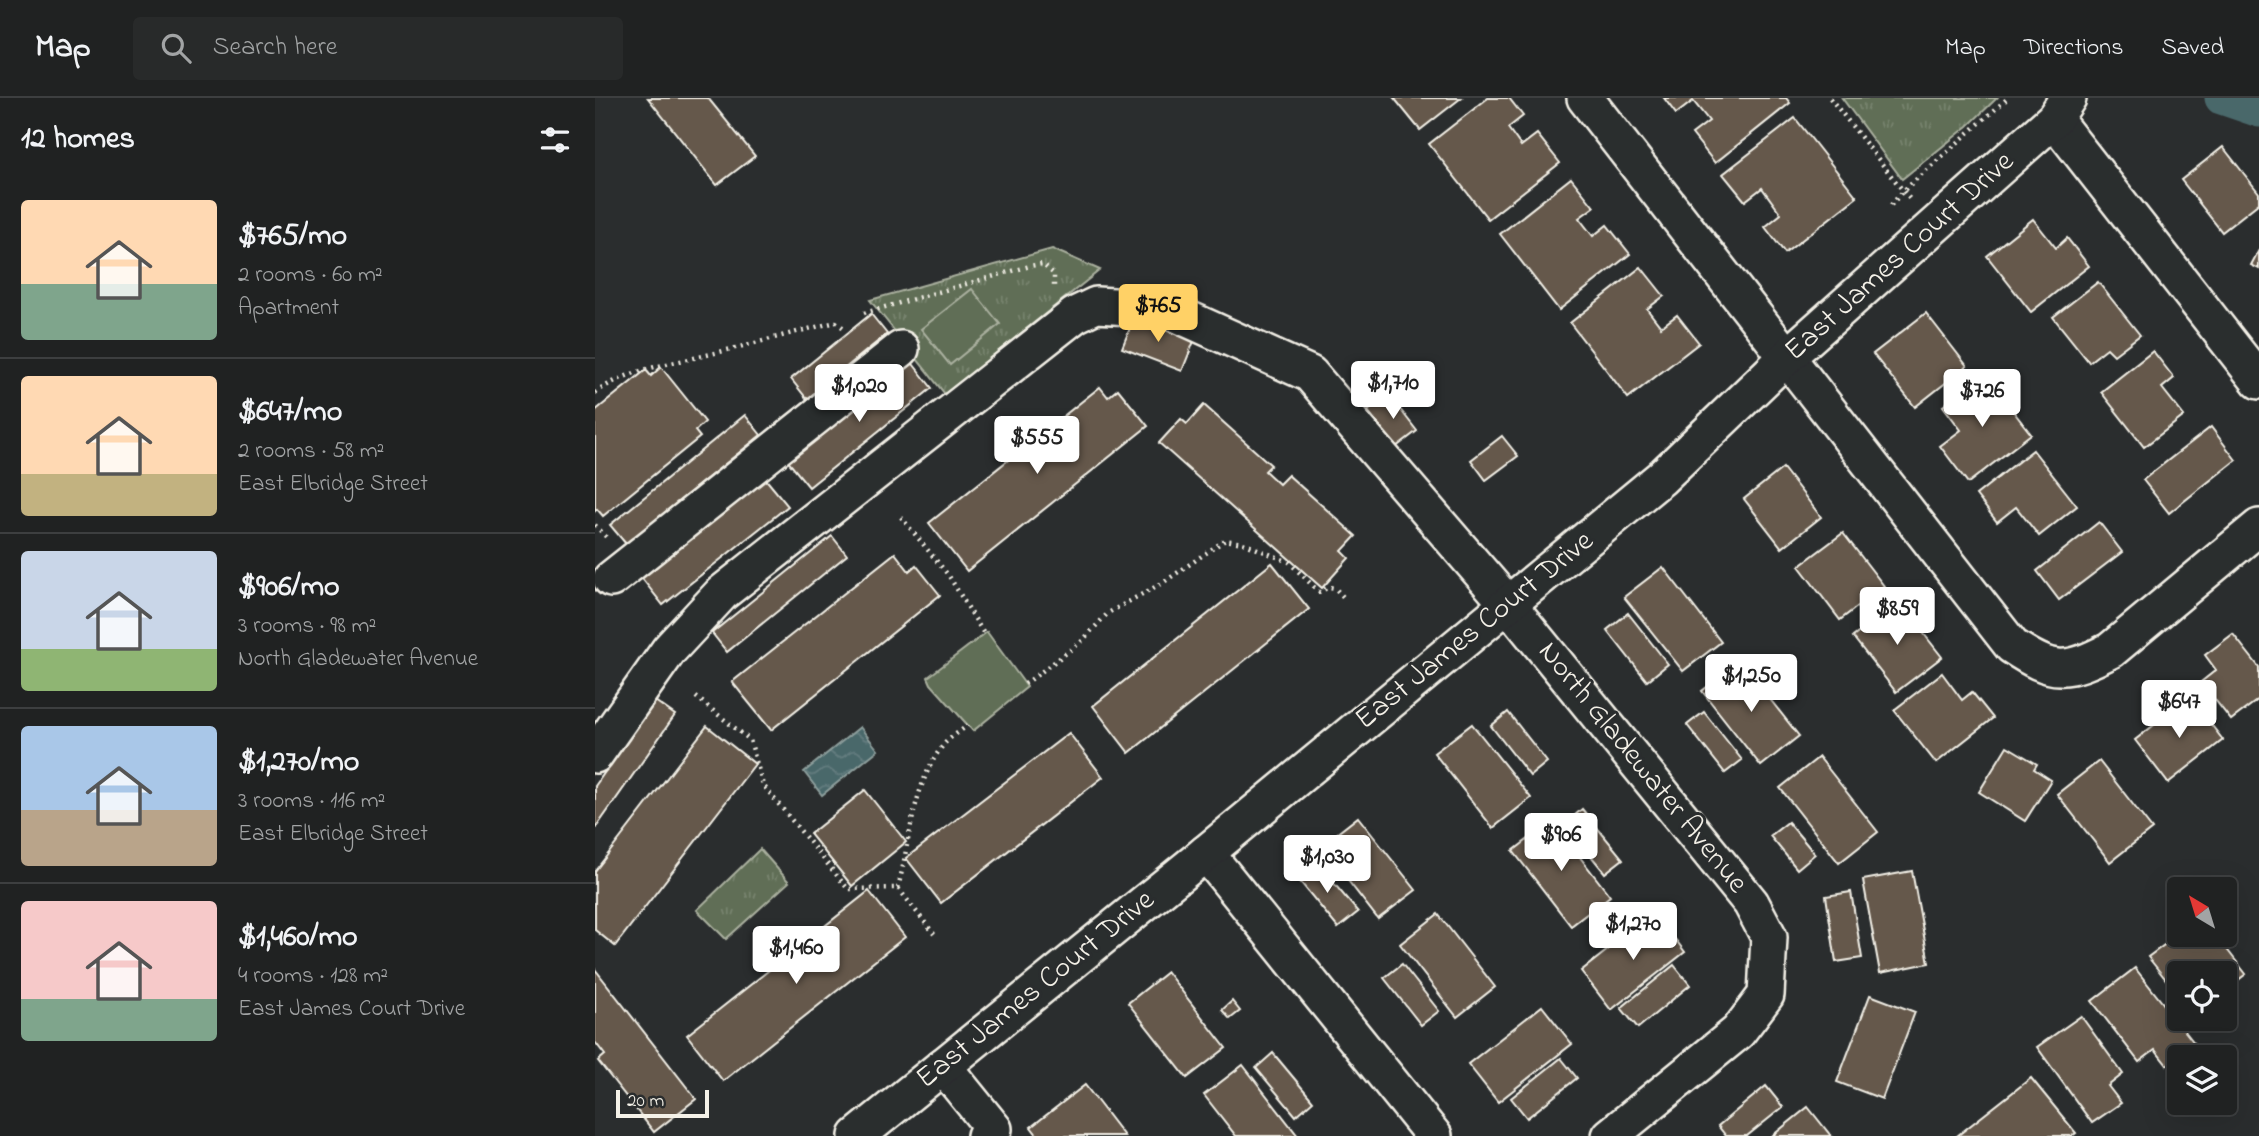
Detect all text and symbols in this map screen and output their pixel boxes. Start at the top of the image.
search box [133,17,623,80]
text: Map [35,24,91,72]
icon: search [157,29,195,67]
text: Search here [213,29,337,67]
text: Map [1945,31,1986,66]
text: Directions [2024,31,2123,66]
text: Saved [2161,31,2224,66]
text: 12 homes [21,118,135,162]
icon: filters [536,121,574,159]
street label: East James Court Drive [1775,141,2025,372]
text: $765/mo [238,215,347,259]
icon: home [77,228,161,312]
text: 2 rooms · 60 m² [238,259,383,292]
pin: $765 [1117,285,1199,344]
text: $765 [1135,290,1181,323]
text: Apartment [238,292,339,325]
pin: $1,710 [1336,362,1450,421]
pin: $1,020 [802,364,916,424]
text: $1,710 [1367,367,1419,400]
text: $1,020 [831,370,887,403]
pin: $726 [1941,370,2023,429]
text: $726 [1960,375,2004,408]
text: $647/mo [238,391,342,435]
icon: home [77,404,161,488]
pin: $555 [996,416,1078,476]
text: $555 [1010,422,1064,455]
text: 2 rooms · 58 m² [238,435,384,468]
text: East Elbridge Street [238,468,428,501]
street label: East James Court Drive [1346,520,1604,741]
text: $906/mo [238,566,340,610]
icon: home [77,579,161,663]
pin: $859 [1856,588,1938,647]
text: $859 [1876,593,1918,626]
text: 3 rooms · 98 m² [238,610,376,643]
street label: North Gladewater Avenue [1526,632,1758,904]
text: North Gladewater Avenue [238,643,478,676]
pin: $1,250 [1694,654,1808,714]
text: $1,250 [1721,660,1781,693]
pin: $647 [2138,680,2220,740]
text: $647 [2158,686,2201,719]
text: $1,270/mo [238,741,359,785]
icon: home [77,754,161,838]
text: 3 rooms · 116 m² [238,785,385,818]
pin: $906 [1520,814,1602,873]
text: East Elbridge Street [238,818,428,851]
text: $906 [1541,819,1581,852]
pin: $1,030 [1270,836,1384,895]
text: $1,030 [1300,841,1354,874]
north arrow [2167,877,2237,947]
map controls [2167,877,2237,1115]
street label: East James Court Drive [907,879,1165,1100]
pin: $1,270 [1576,902,1690,962]
text: $1,270 [1605,908,1661,941]
text: $1,460/mo [238,916,358,960]
pin: $1,460 [739,926,853,986]
icon: home [77,929,161,1013]
text: $1,460 [769,932,823,965]
text: 4 rooms · 128 m² [238,960,388,993]
button: locate [2167,961,2237,1031]
text: East James Court Drive [238,993,465,1026]
button: layers [2167,1045,2237,1115]
scale bar [616,1087,709,1119]
text: 20 m [627,1088,664,1115]

